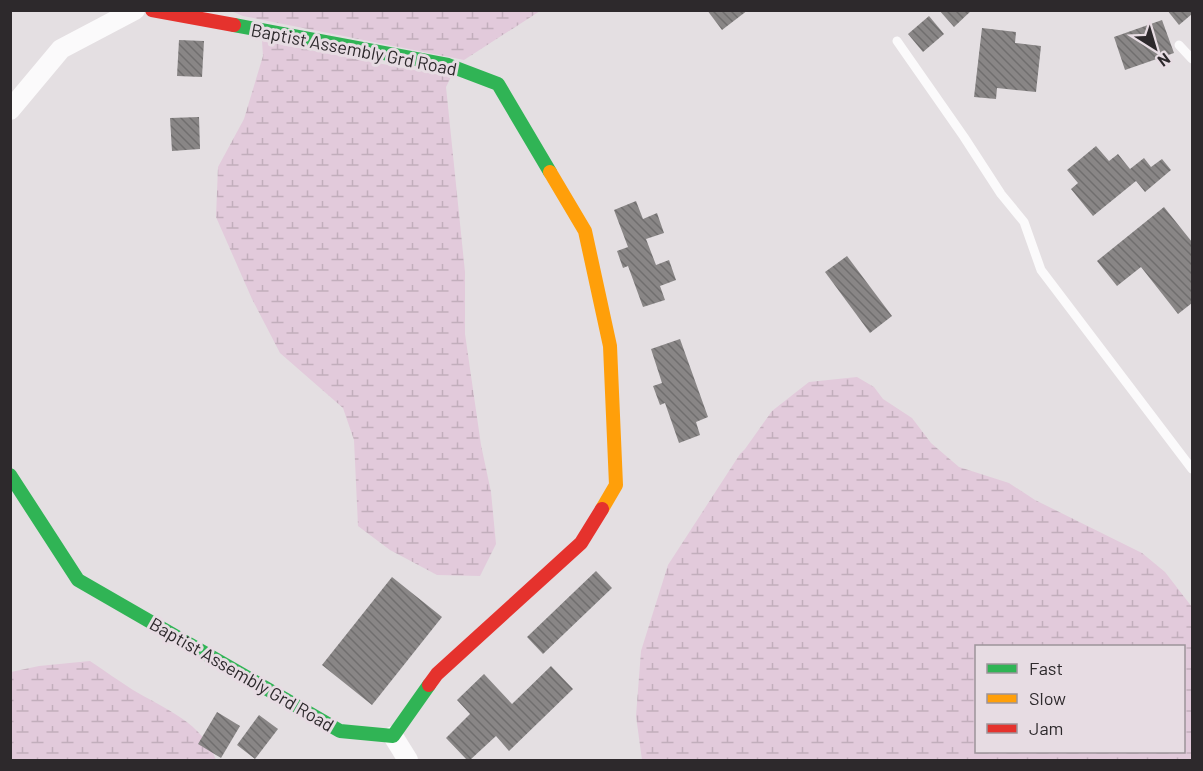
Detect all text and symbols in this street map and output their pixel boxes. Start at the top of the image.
street label: Baptist Assembly Grd Road [249,18,459,80]
north arrow [1125,18,1185,78]
text: N [1154,50,1174,71]
street label: Baptist Assembly Grd Road [146,612,338,736]
legend [975,645,1185,753]
text: Fast [1029,657,1063,679]
text: Slow [1029,687,1066,709]
text: Jam [1029,717,1063,739]

